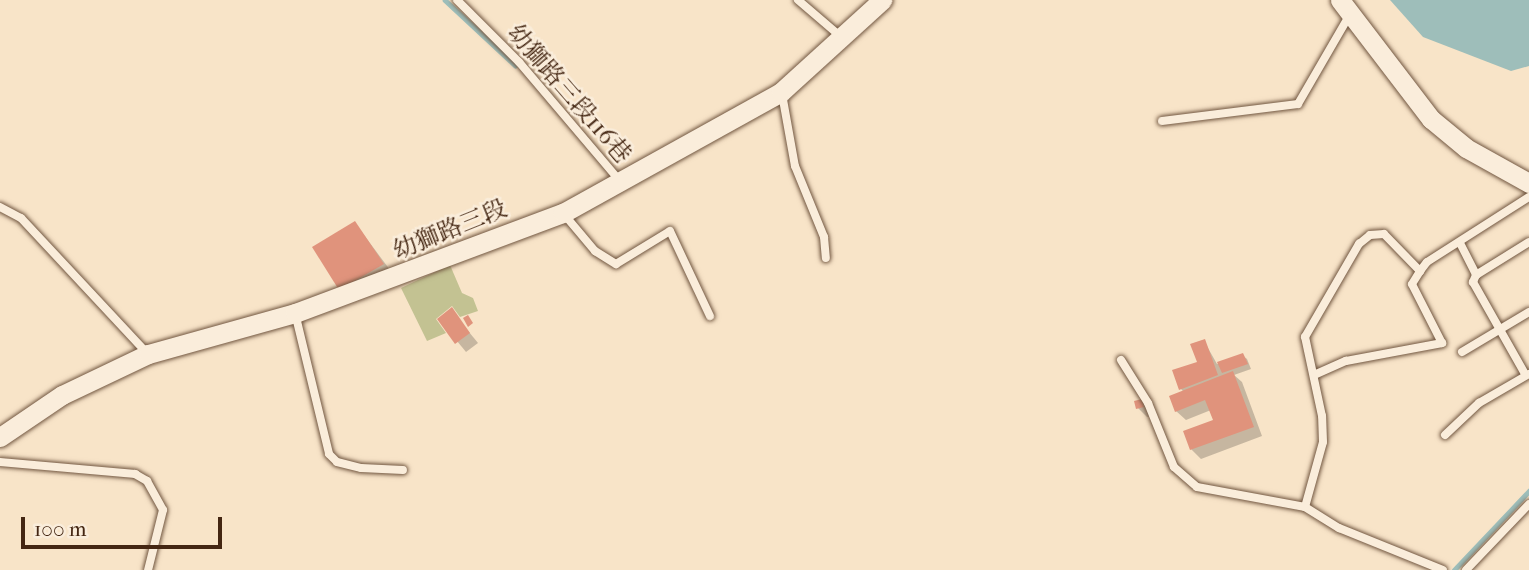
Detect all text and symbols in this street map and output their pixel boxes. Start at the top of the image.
street label: 幼獅路三段116巷 [501,19,637,169]
street label: 幼獅路三段 [389,194,511,266]
scale bar [24,504,226,548]
text: 100 m [34,517,87,541]

